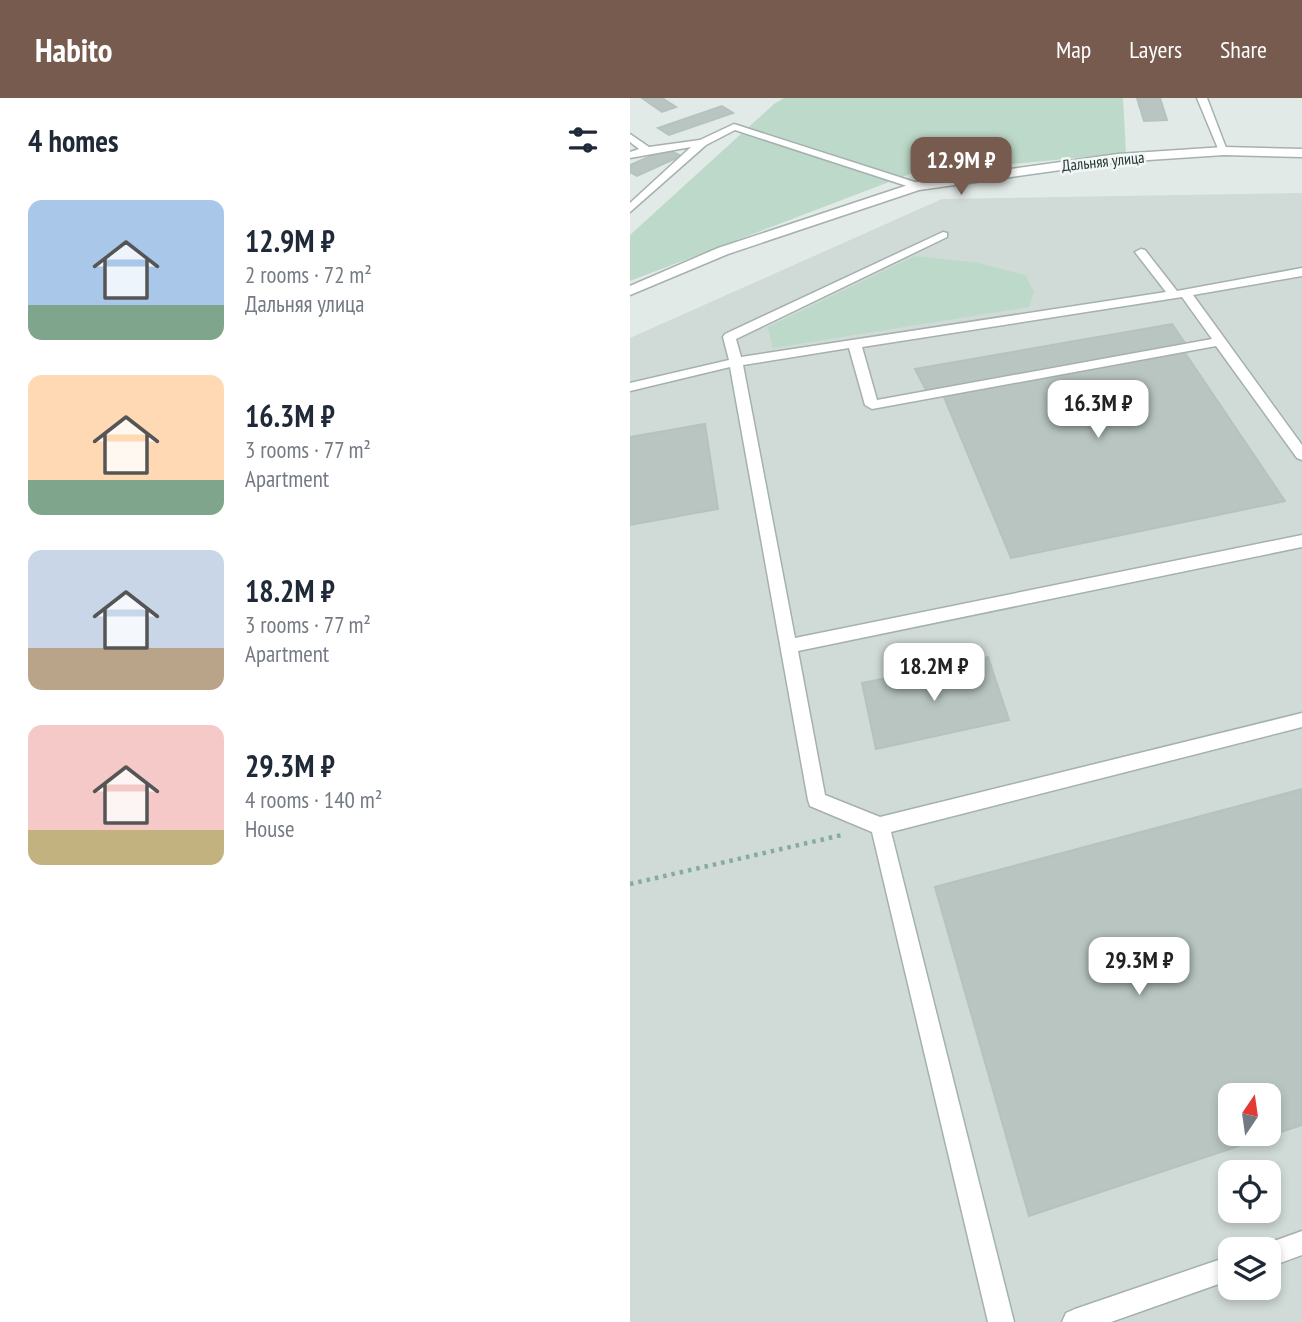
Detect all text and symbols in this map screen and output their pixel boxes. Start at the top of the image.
text: Habito [35,28,113,71]
text: Map [1056,34,1091,65]
text: Layers [1129,34,1182,65]
text: Share [1220,34,1267,65]
text: 4 homes [28,121,119,160]
icon: filters [564,121,602,159]
pin: 12.9M ₽ [896,138,1026,197]
text: 12.9M ₽ [927,145,995,174]
street label: Дальняя улица [1061,147,1145,175]
text: 12.9M ₽ [245,221,335,260]
icon: home [84,228,168,312]
text: 2 rooms · 72 m² [245,260,372,289]
text: Дальняя улица [245,289,364,318]
pin: 16.3M ₽ [1033,380,1163,440]
text: 16.3M ₽ [1064,388,1132,417]
text: 16.3M ₽ [245,396,335,435]
icon: home [84,403,168,487]
text: 3 rooms · 77 m² [245,435,371,464]
text: Apartment [245,464,329,493]
text: 18.2M ₽ [245,571,335,610]
icon: home [84,578,168,662]
text: 3 rooms · 77 m² [245,610,371,639]
text: Apartment [245,639,329,668]
pin: 18.2M ₽ [869,644,999,703]
text: 18.2M ₽ [900,651,968,680]
text: 29.3M ₽ [245,746,335,785]
icon: home [84,753,168,837]
text: 4 rooms · 140 m² [245,785,382,814]
text: House [245,814,295,843]
pin: 29.3M ₽ [1074,937,1204,997]
text: 29.3M ₽ [1105,945,1173,974]
north arrow [1218,1083,1281,1146]
map controls [1218,1083,1281,1300]
button: locate [1218,1160,1281,1223]
button: layers [1218,1237,1281,1300]

